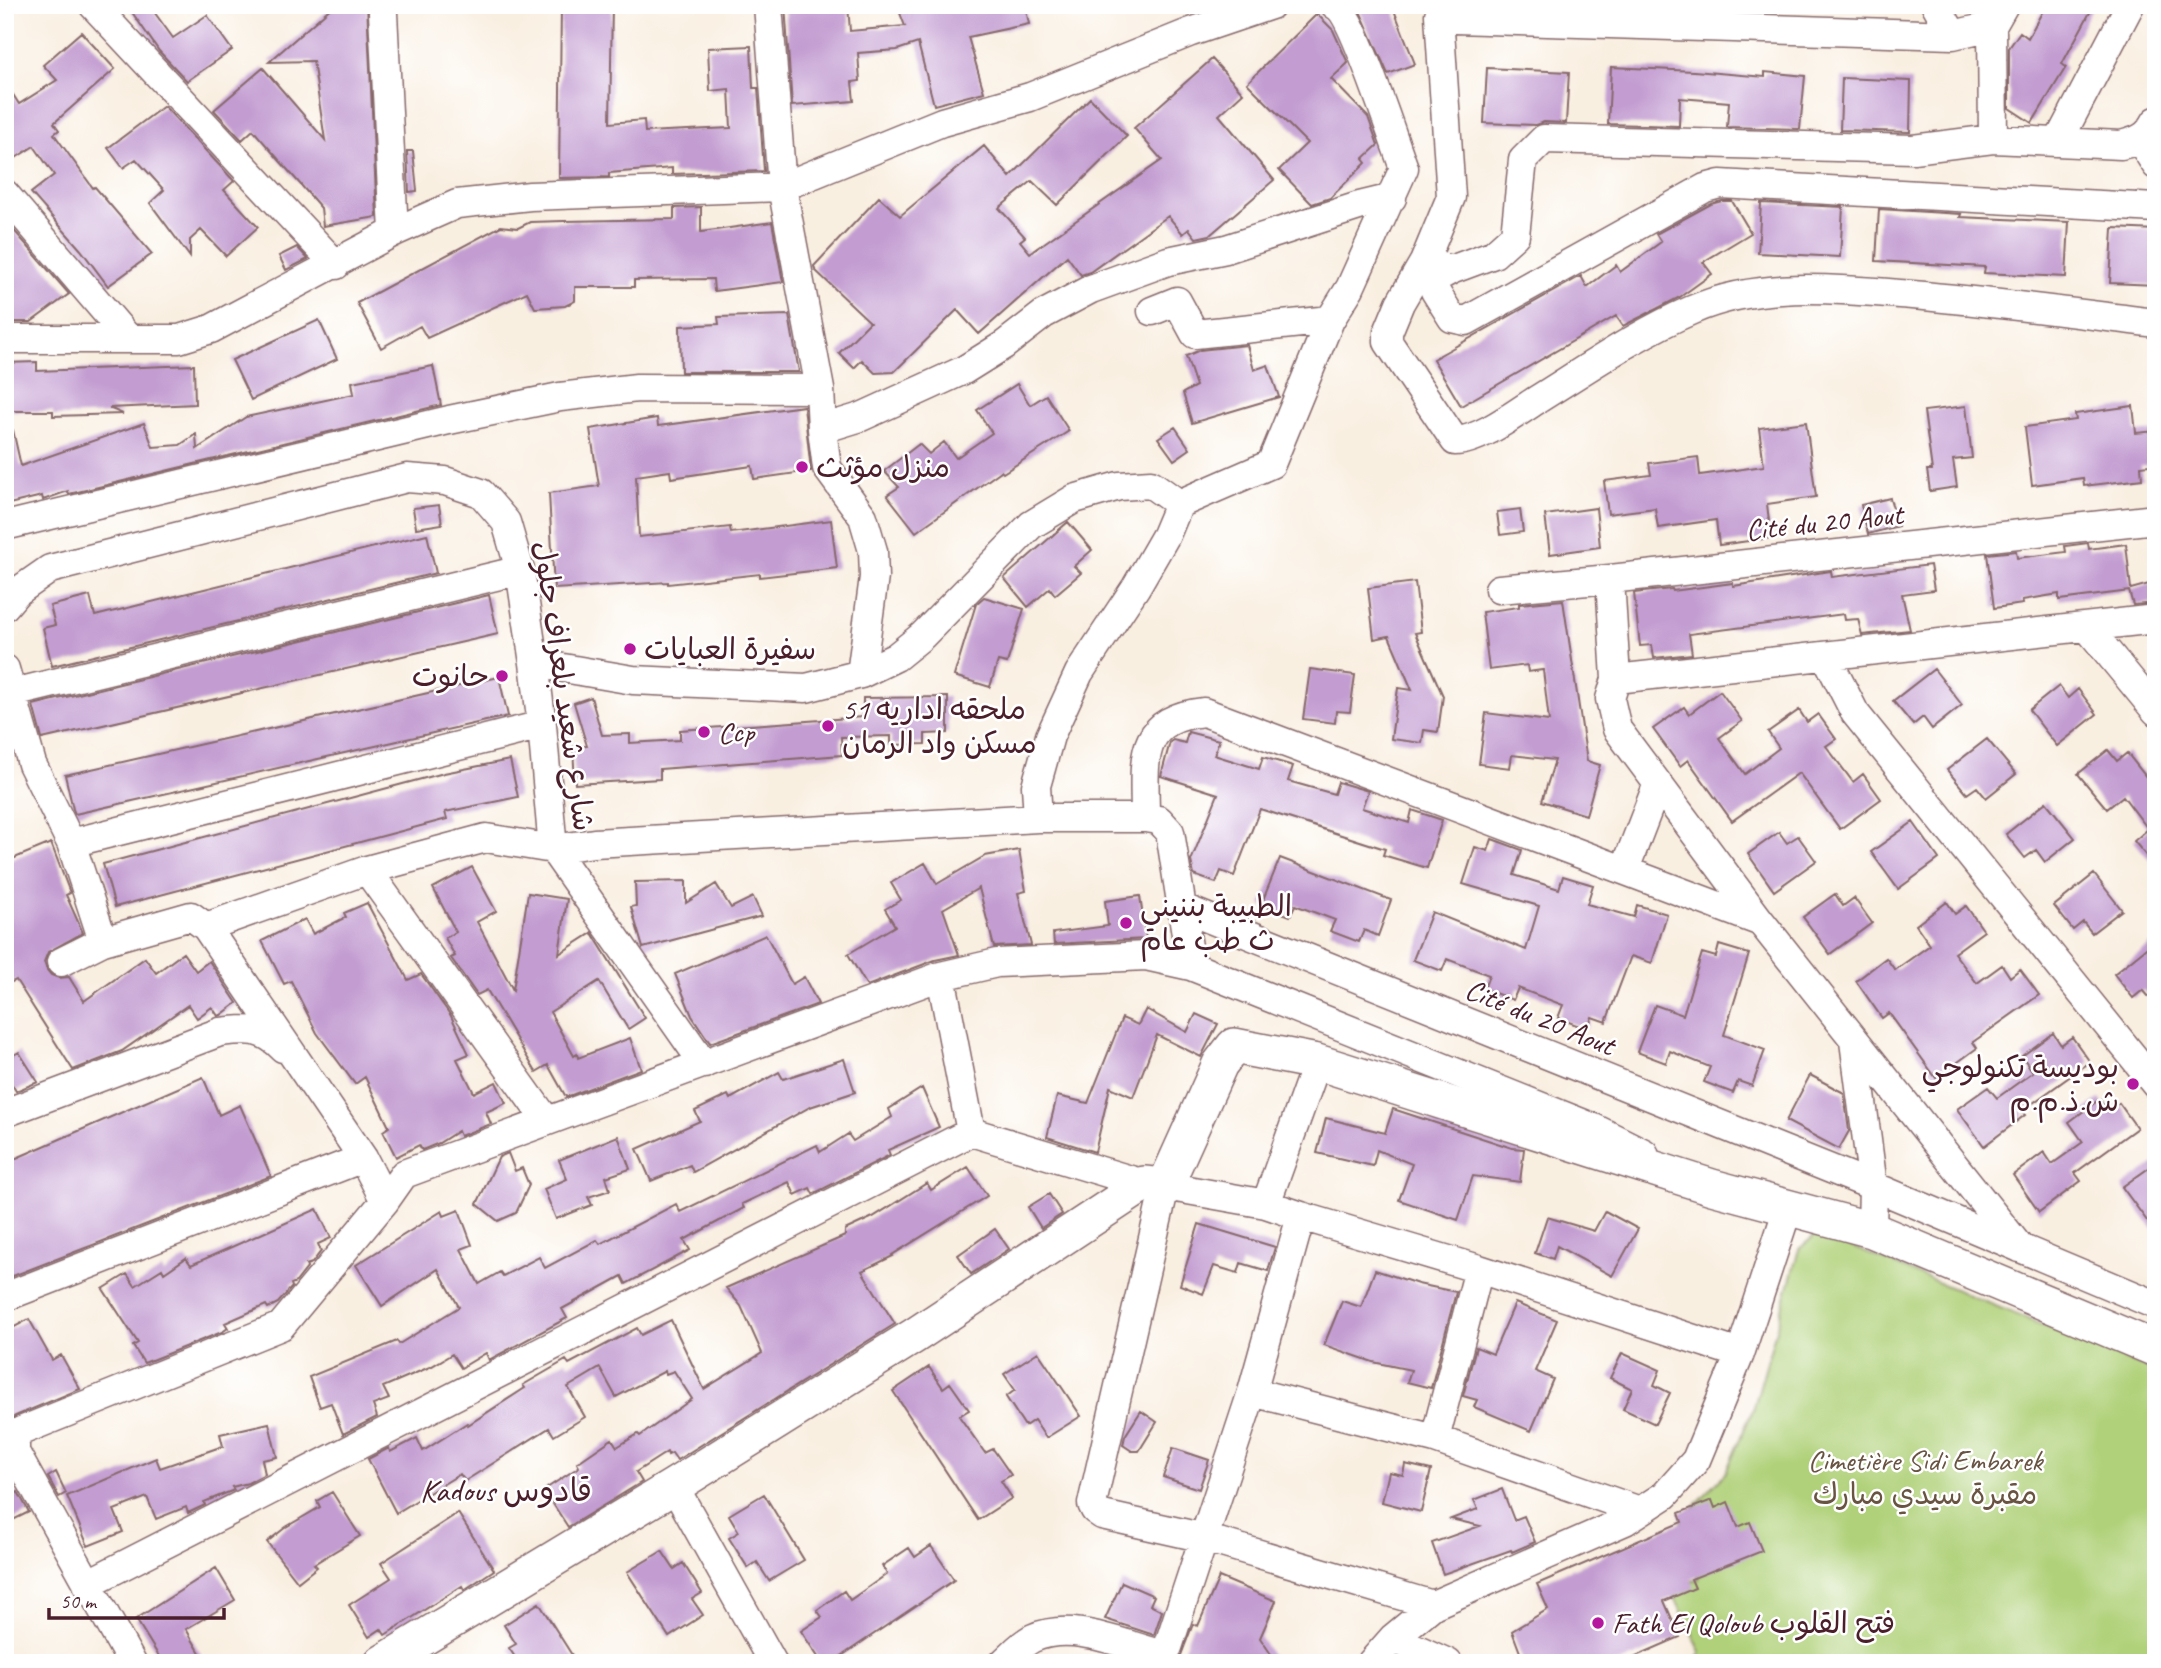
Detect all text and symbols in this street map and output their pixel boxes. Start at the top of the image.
place label: منزل مؤثث [816,448,950,486]
marker: منزل مؤثث [794,459,810,475]
street label: Cité du 20 Aout [1744,495,1907,549]
street label: شارع شعيد بلعراف جلول [523,538,603,834]
place label: سفيرة العبايات [644,630,816,668]
marker: سفيرة العبايات [622,641,638,657]
place label: حانوت [412,657,488,695]
marker: حانوت [494,668,510,684]
place label: ملحقه اداريه 51 مسكن واد الرمان [842,690,1037,762]
place label: Ccp [718,713,756,751]
marker: ملحقه اداريه 51 مسكن واد الرمان [820,718,836,734]
marker: Ccp [696,724,712,740]
place label: الطبيبة بننيني ث طب عام [1140,887,1292,962]
marker: الطبيبة بننيني ث طب عام [1118,915,1134,931]
street label: Cité du 20 Aout [1460,970,1623,1065]
place label: بوديسة تكنولوجي ش.ذ.م.م [1921,1048,2119,1123]
marker: بوديسة تكنولوجي ش.ذ.م.م [2125,1076,2141,1092]
park label: Cimetière Sidi Embarek مقبرة سيدي مبارك [1808,1441,2044,1515]
district label: Kadous قادوس [420,1470,592,1511]
scale bar [49,1577,224,1621]
text: 50 m [60,1588,98,1614]
place label: Fath El Qoloub فتح القلوب [1612,1604,1895,1643]
marker: Fath El Qoloub فتح القلوب [1590,1615,1606,1631]

